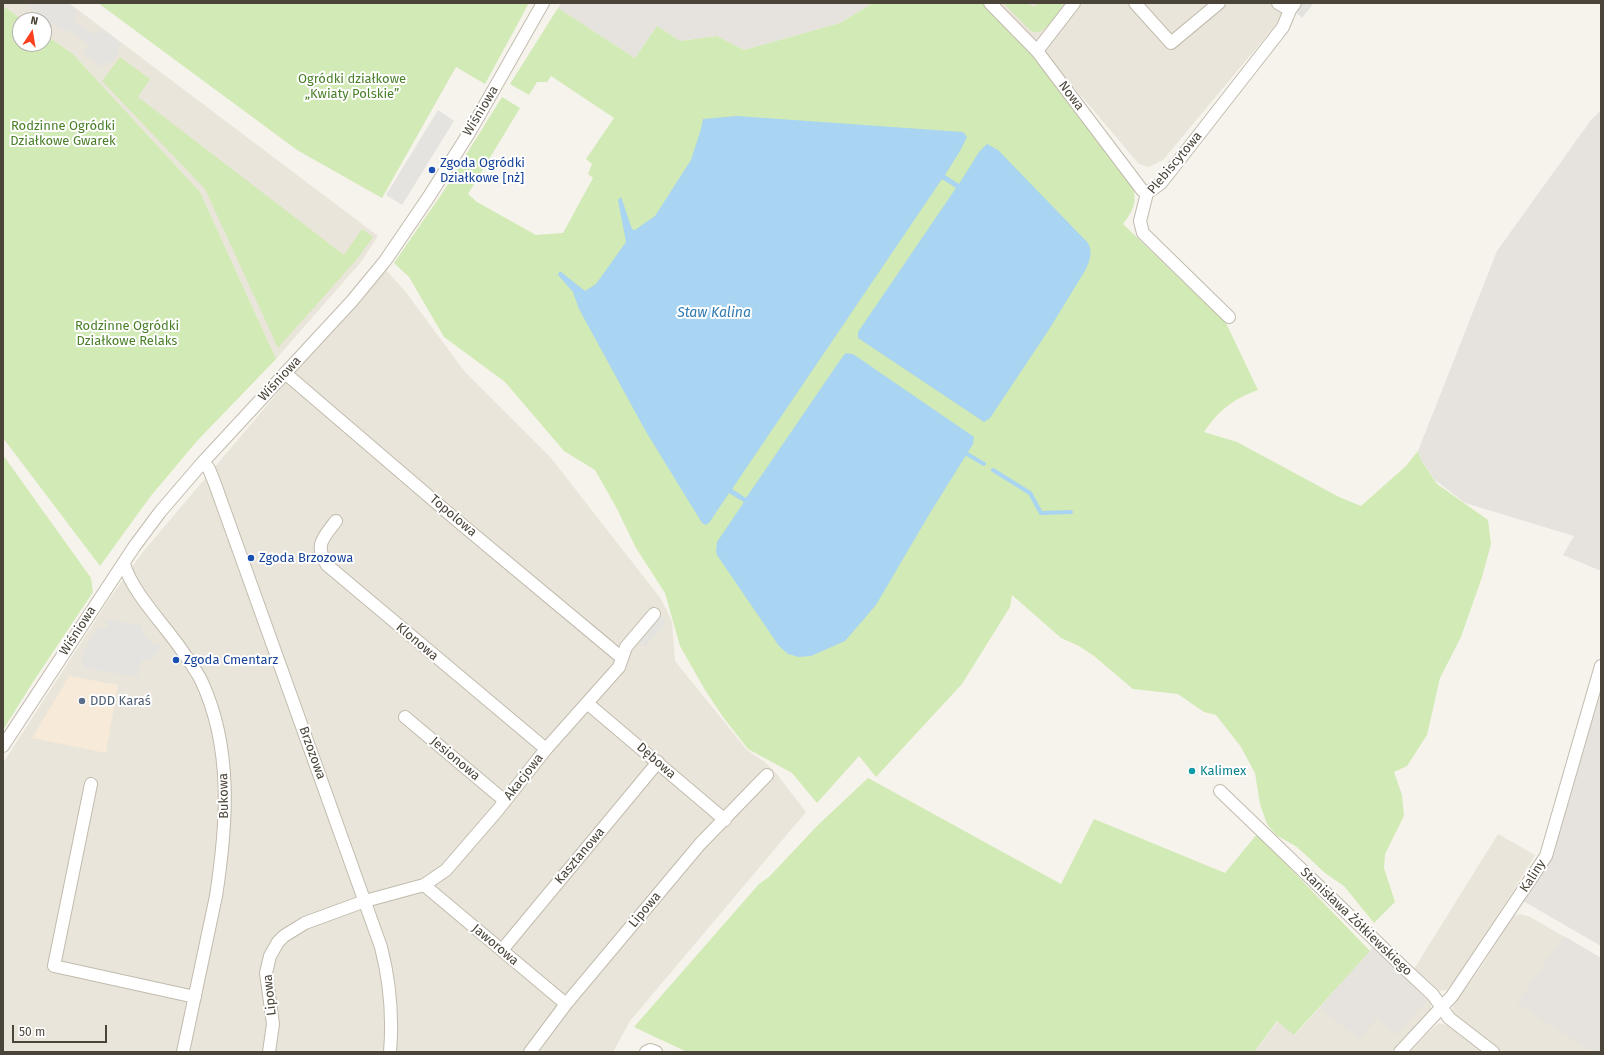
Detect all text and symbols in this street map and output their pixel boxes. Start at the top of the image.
north arrow [12,12,52,52]
text: N [29,14,39,28]
park label: Ogródki działkowe „Kwiaty Polskie” [298,71,406,102]
street label: Nowa [1055,78,1087,114]
street label: Wiśniowa [460,83,502,139]
park label: Rodzinne Ogródki Działkowe Gwarek [10,118,116,149]
street label: Plebiscytowa [1144,129,1206,197]
place label: Zgoda Ogródki Działkowe [nż] [440,155,525,186]
marker: Zgoda Ogródki Działkowe [nż] [427,165,437,175]
water label: Staw Kalina [677,305,751,321]
park label: Rodzinne Ogródki Działkowe Relaks [75,318,179,349]
street label: Wiśniowa [255,353,305,405]
street label: Topolowa [426,492,480,540]
place label: Zgoda Brzozowa [259,550,353,566]
marker: Zgoda Brzozowa [246,553,256,563]
street label: Wiśniowa [56,603,100,659]
street label: Klonowa [393,620,441,664]
place label: Zgoda Cmentarz [184,652,278,668]
marker: Zgoda Cmentarz [171,655,181,665]
place label: DDD Karaś [90,693,151,709]
marker: DDD Karaś [77,696,87,706]
street label: Brzozowa [295,724,329,782]
street label: Jesionowa [427,734,483,784]
street label: Dębowa [633,740,679,782]
street label: Akacjowa [501,751,547,803]
place label: Kalimex [1200,763,1246,779]
marker: Kalimex [1187,766,1197,776]
street label: Bukowa [216,773,232,819]
street label: Kasztanowa [552,824,608,888]
street label: Kaliny [1517,857,1549,895]
street label: Stanisława Żółkiewskiego [1297,865,1415,979]
street label: Lipowa [626,889,664,931]
street label: Jaworowa [468,921,522,969]
street label: Lipowa [260,973,280,1017]
scale bar [14,1017,109,1043]
text: 50 m [19,1025,45,1039]

